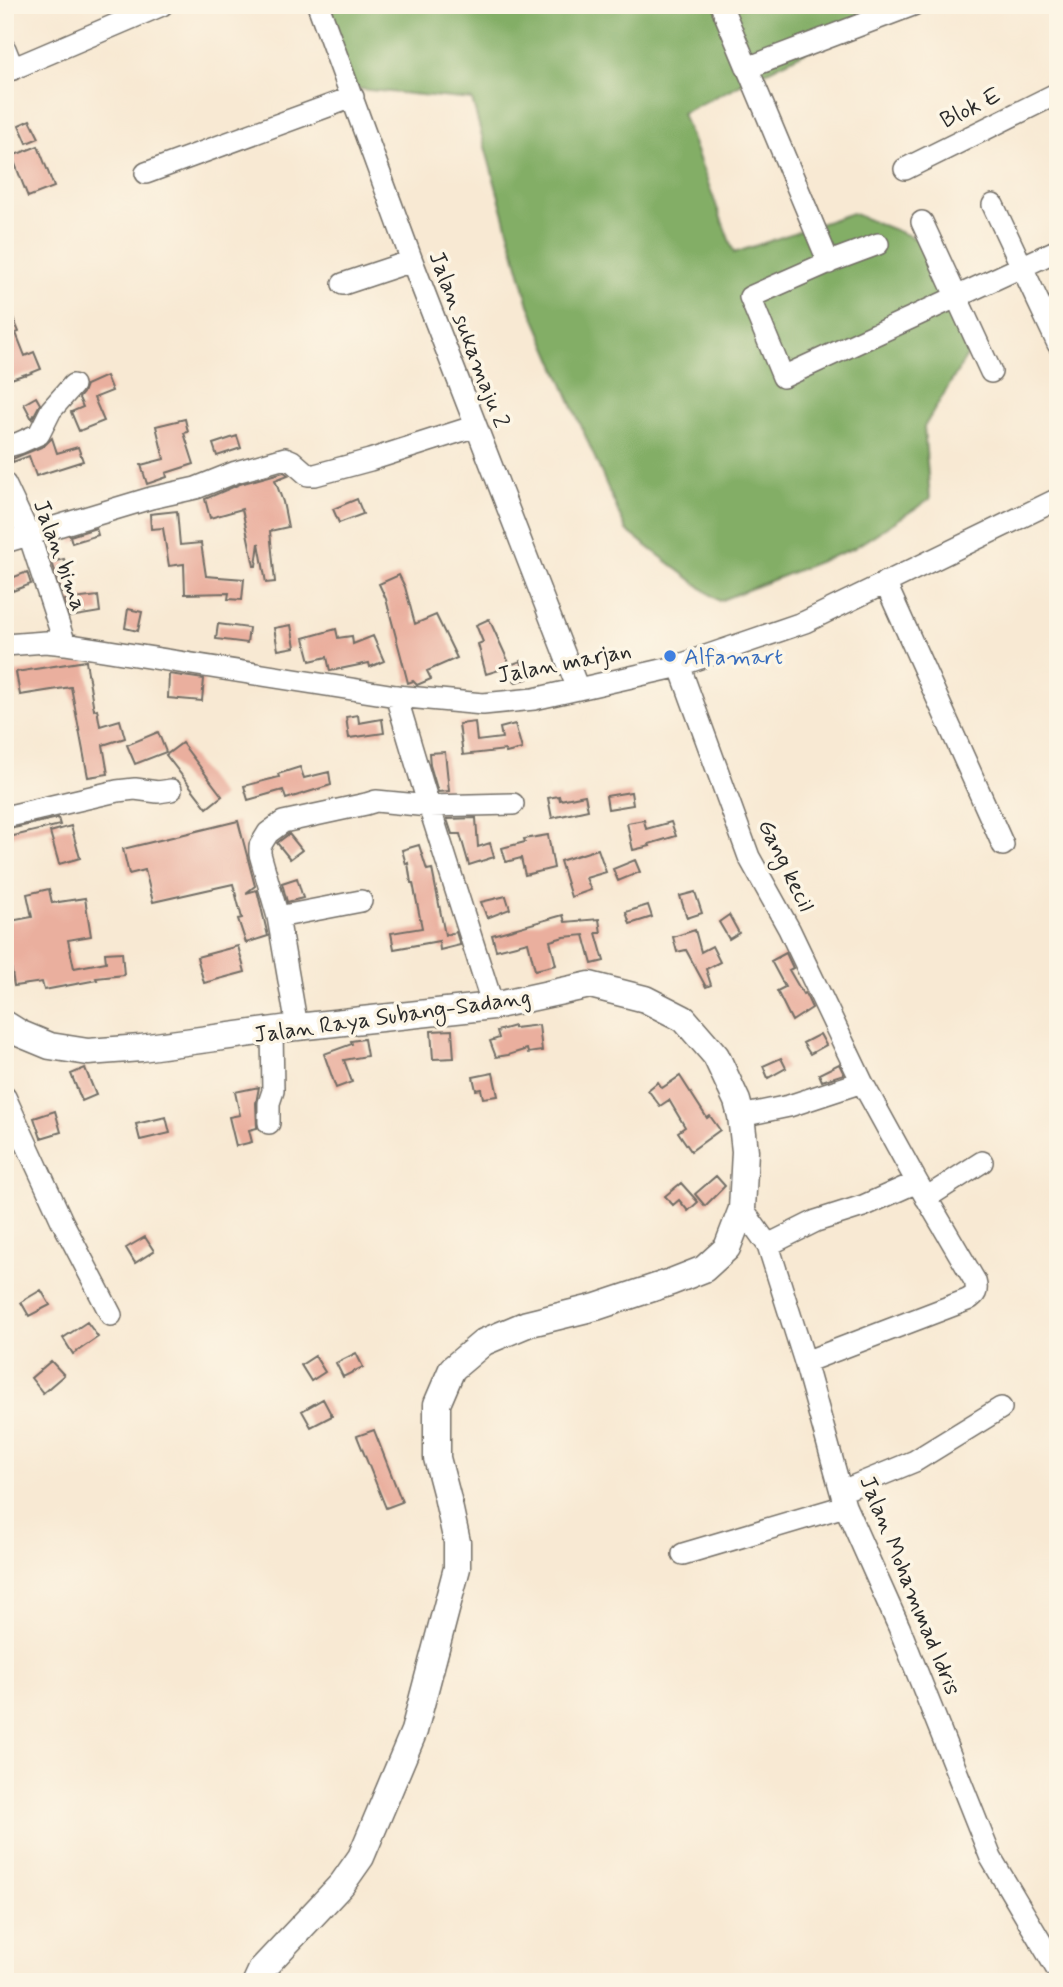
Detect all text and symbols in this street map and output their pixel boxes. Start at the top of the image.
street label: Blok E [936,81,1006,136]
street label: Jalan sukamaju 2 [421,247,516,432]
street label: Jalan bima [25,496,93,616]
street label: Jalan marjan [495,636,634,692]
place label: Alfamart [684,643,783,673]
marker: Alfamart [662,648,678,664]
street label: Gang kecil [748,815,820,918]
street label: Jalan Raya Subang-Sadang [252,983,533,1053]
street label: Jalan Mohammad Idris [851,1472,967,1700]

